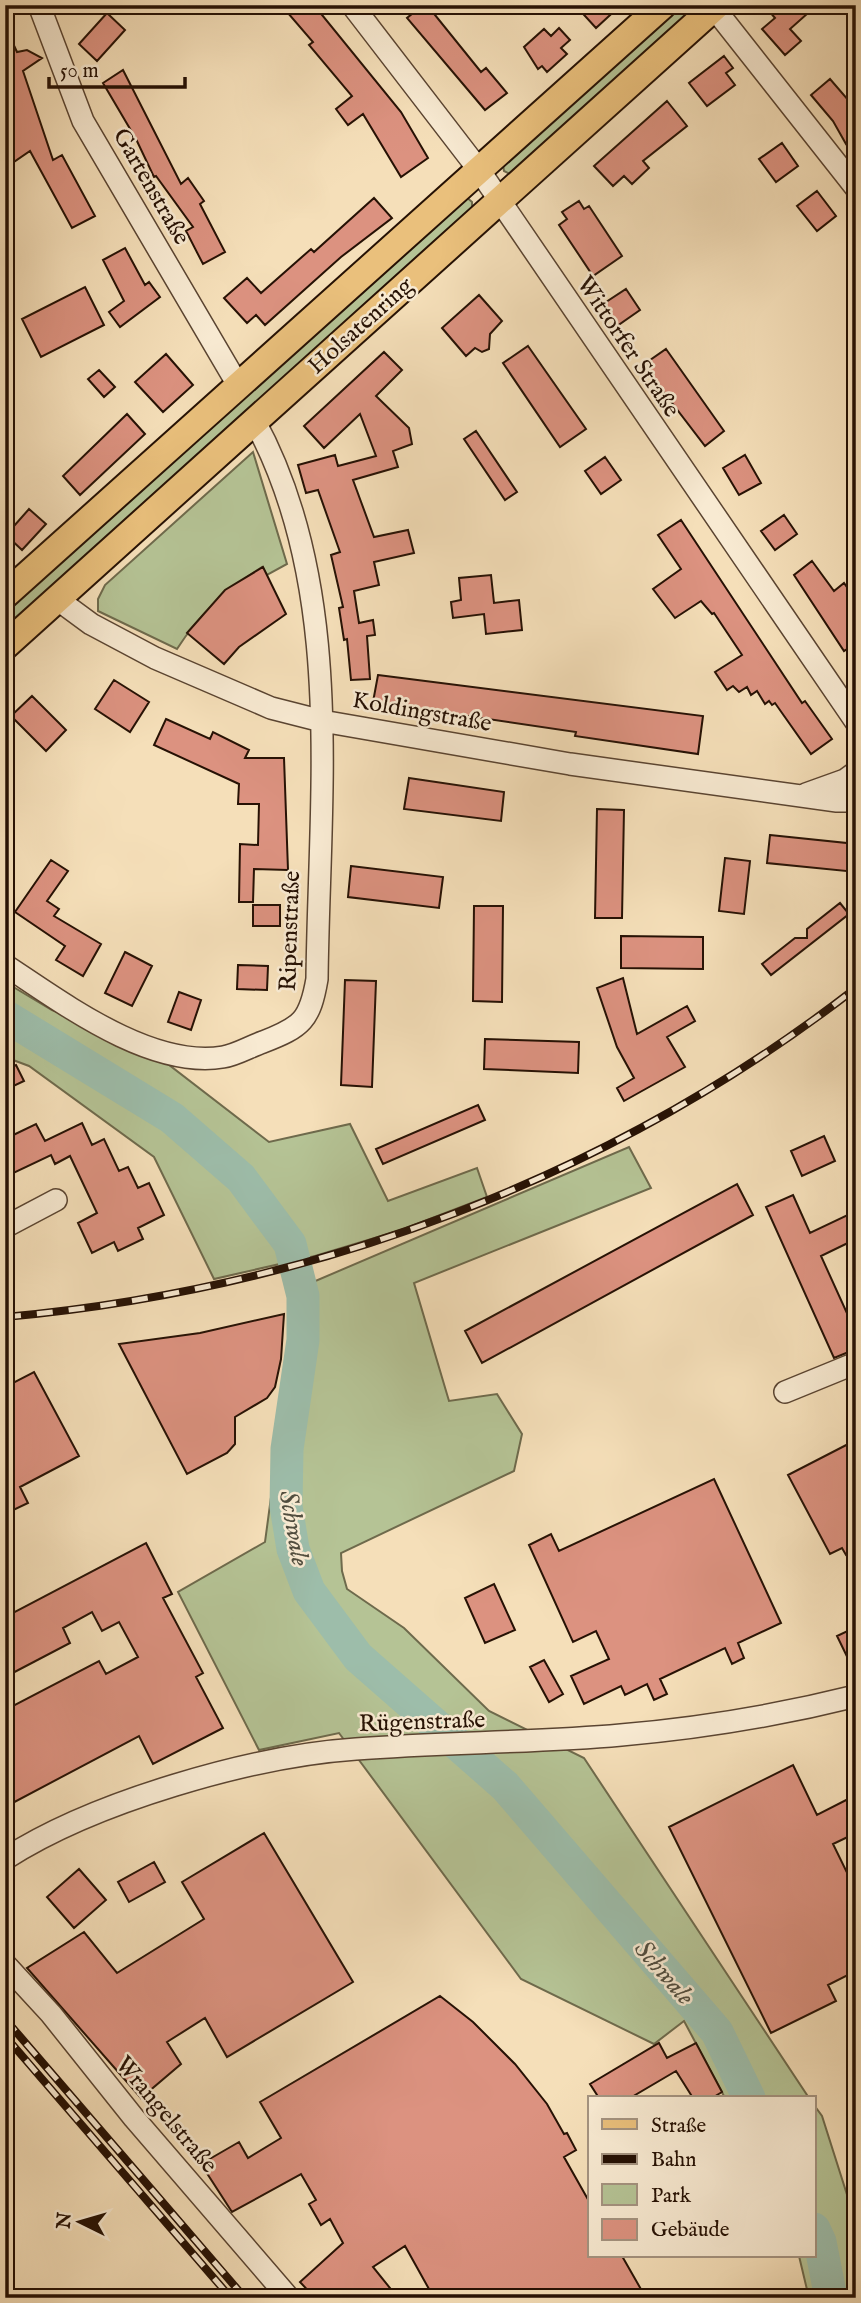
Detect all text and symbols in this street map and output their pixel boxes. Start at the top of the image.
scale bar [49,46,186,90]
text: 50 m [60,58,99,85]
street label: Gartenstraße [105,123,197,251]
street label: Holsatenring [302,270,421,382]
street label: Wittorfer Straße [569,270,686,424]
street label: Koldingstraße [350,685,494,740]
street label: Ripenstraße [273,870,308,992]
water label: Schwale [271,1488,316,1569]
street label: Rügenstraße [358,1705,486,1740]
water label: Schwale [626,1933,701,2013]
street label: Wrangelstraße [108,2050,224,2180]
legend [588,2096,816,2258]
text: Straße [651,2113,707,2140]
text: Bahn [651,2147,696,2174]
text: Park [651,2183,692,2210]
north arrow [46,2188,116,2258]
text: N [52,2211,78,2231]
text: Gebäude [651,2217,730,2244]

